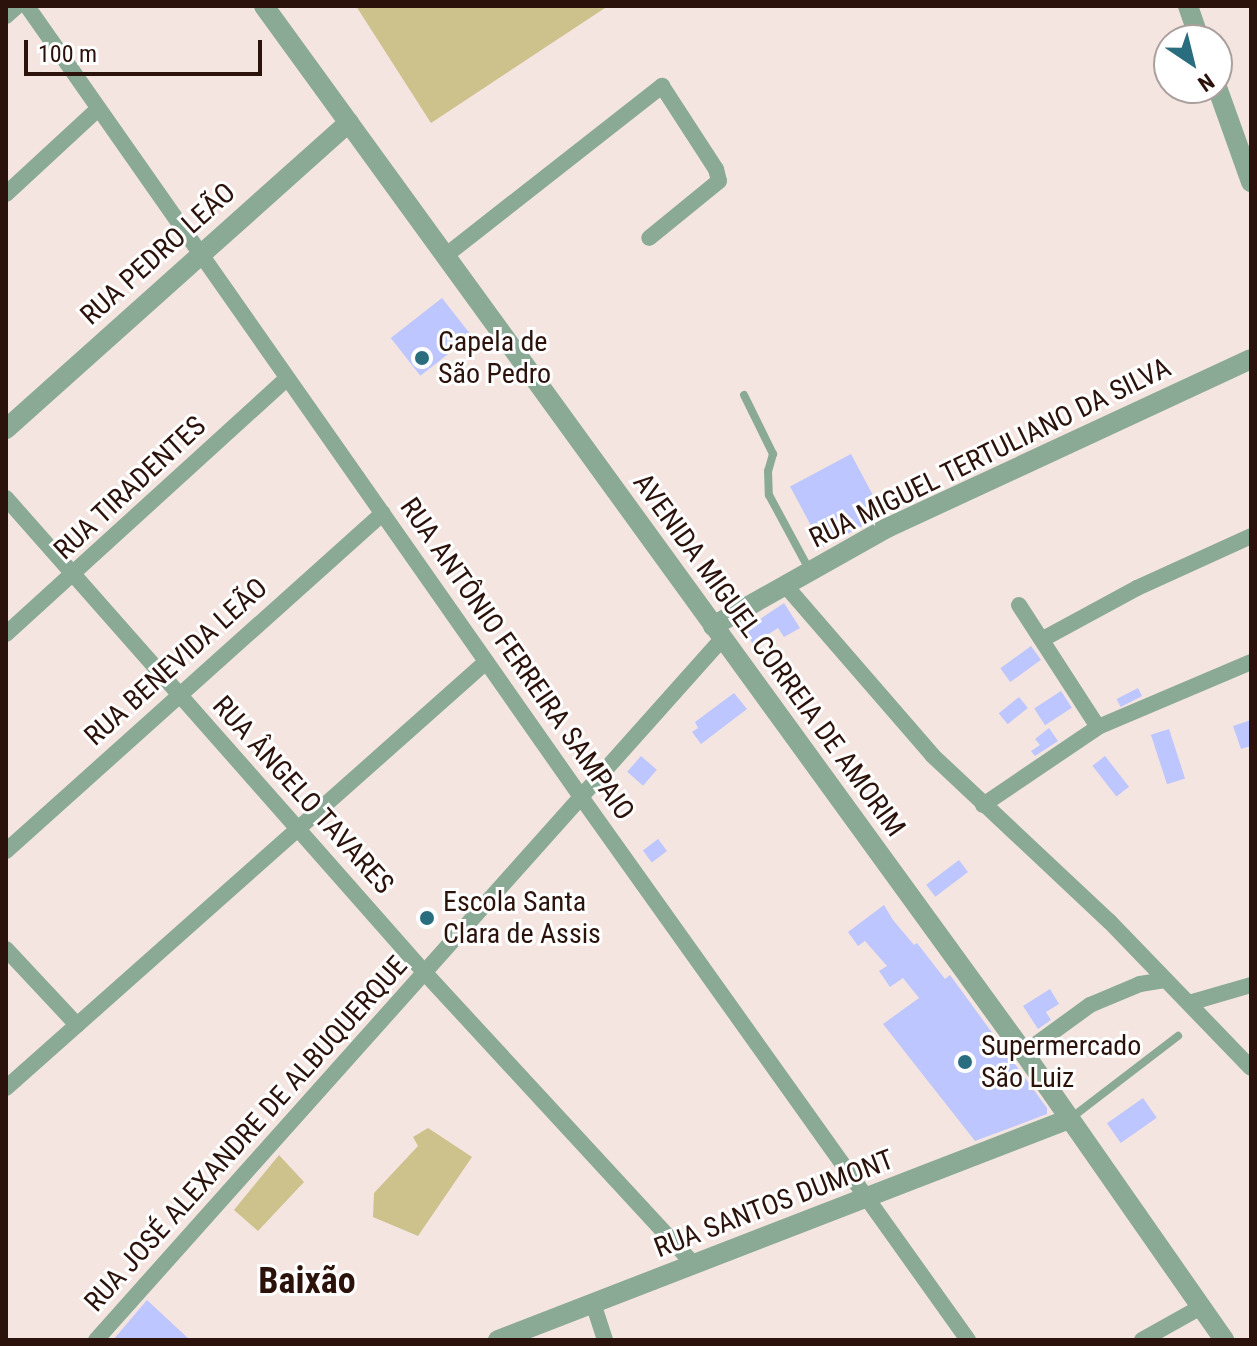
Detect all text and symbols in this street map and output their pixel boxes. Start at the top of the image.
scale bar [28,24,266,74]
north arrow [1153,24,1233,104]
text: 100 m [38,40,97,68]
text: N [1193,68,1219,97]
street label: RUA PEDRO LEÃO [74,176,242,332]
place label: Capela de São Pedro [438,325,551,391]
marker: Capela de São Pedro [413,349,431,367]
street label: RUA MIGUEL TERTULIANO DA SILVA [804,351,1176,555]
street label: RUA TIRADENTES [47,409,213,567]
street label: AVENIDA MIGUEL CORREIA DE AMORIM [626,467,912,843]
street label: RUA ANTÔNIO FERREIRA SAMPAIO [393,491,641,827]
street label: RUA BENEVIDA LEÃO [78,571,274,753]
street label: RUA ÂNGELO TAVARES [205,689,401,901]
place label: Escola Santa Clara de Assis [443,885,601,951]
marker: Escola Santa Clara de Assis [418,909,436,927]
street label: RUA JOSÉ ALEXANDRE DE ALBUQUERQUE [78,950,414,1318]
place label: Supermercado São Luiz [981,1029,1141,1095]
marker: Supermercado São Luiz [956,1053,974,1071]
street label: RUA SANTOS DUMONT [650,1143,898,1265]
district label: Baixão [258,1260,356,1304]

